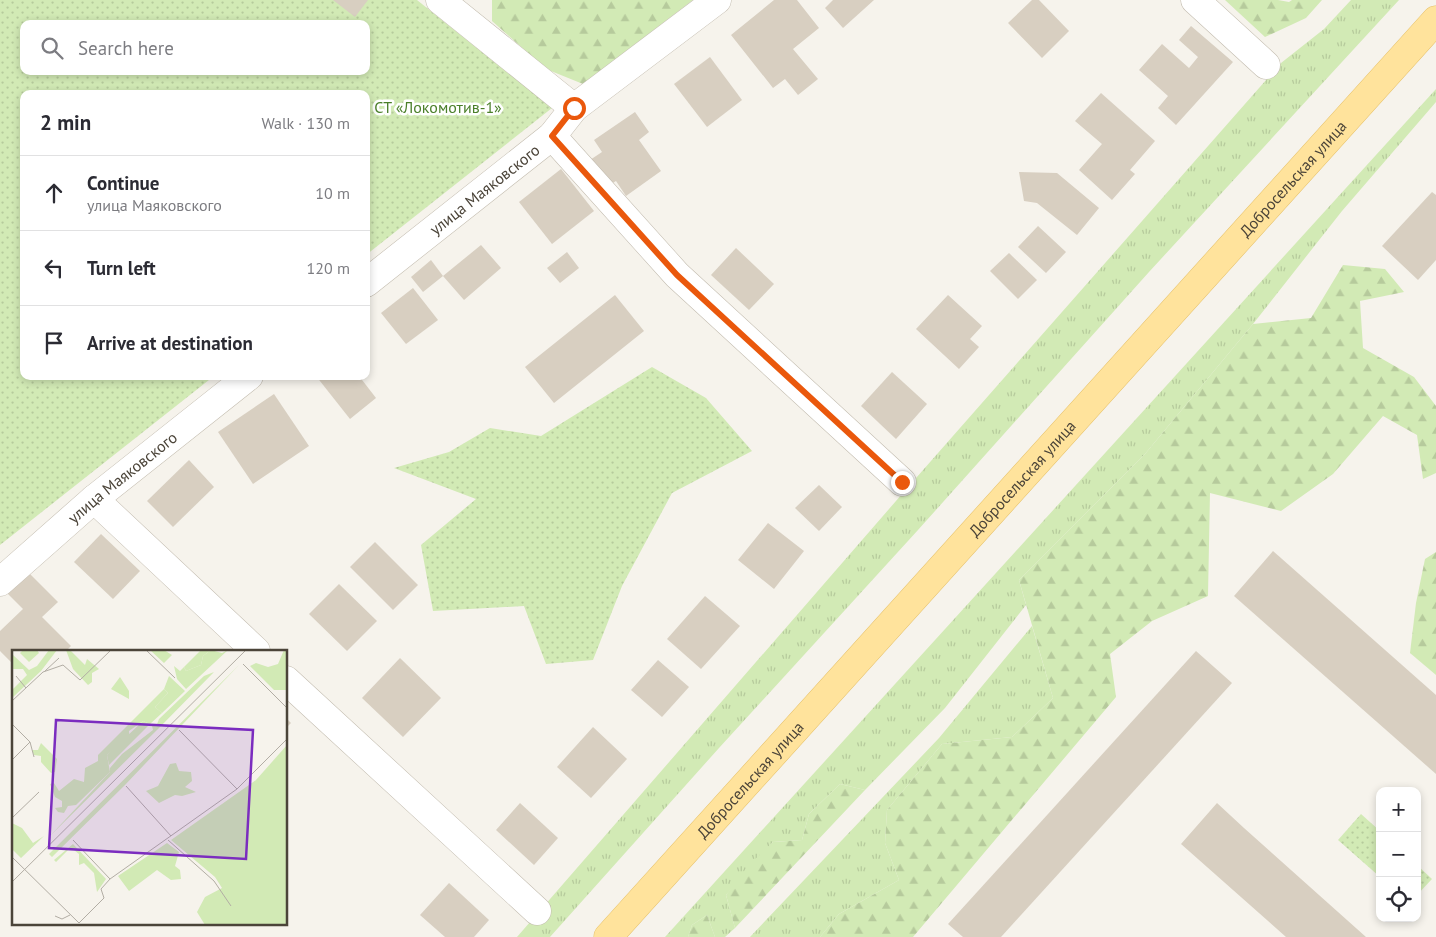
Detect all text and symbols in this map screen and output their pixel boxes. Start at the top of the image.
search box [20,20,370,75]
icon: search [38,34,66,62]
text: Search here [78,36,174,60]
park label: СТ «Локомотив-1» [374,97,502,117]
route start [563,97,586,120]
text: 2 min [40,109,91,136]
text: Walk · 130 m [261,113,350,133]
street label: Добросельская улица [1235,116,1351,241]
street label: улица Маяковского [425,140,544,239]
text: Continue [87,171,159,195]
icon: ahead [40,179,68,207]
text: 10 m [315,183,350,203]
text: улица Маяковского [87,195,222,215]
icon: left [40,254,68,282]
text: Turn left [87,256,156,280]
text: 120 m [307,258,350,278]
icon: arrive [40,329,68,357]
text: Arrive at destination [87,331,253,355]
street label: Добросельская улица [964,416,1080,541]
street label: улица Маяковского [64,427,181,528]
route end [891,471,914,494]
inset map [12,650,288,924]
street label: Добросельская улица [692,717,808,842]
map controls [1376,787,1421,922]
button: + [1376,787,1421,832]
button: − [1376,832,1421,877]
button: locate [1376,877,1421,922]

